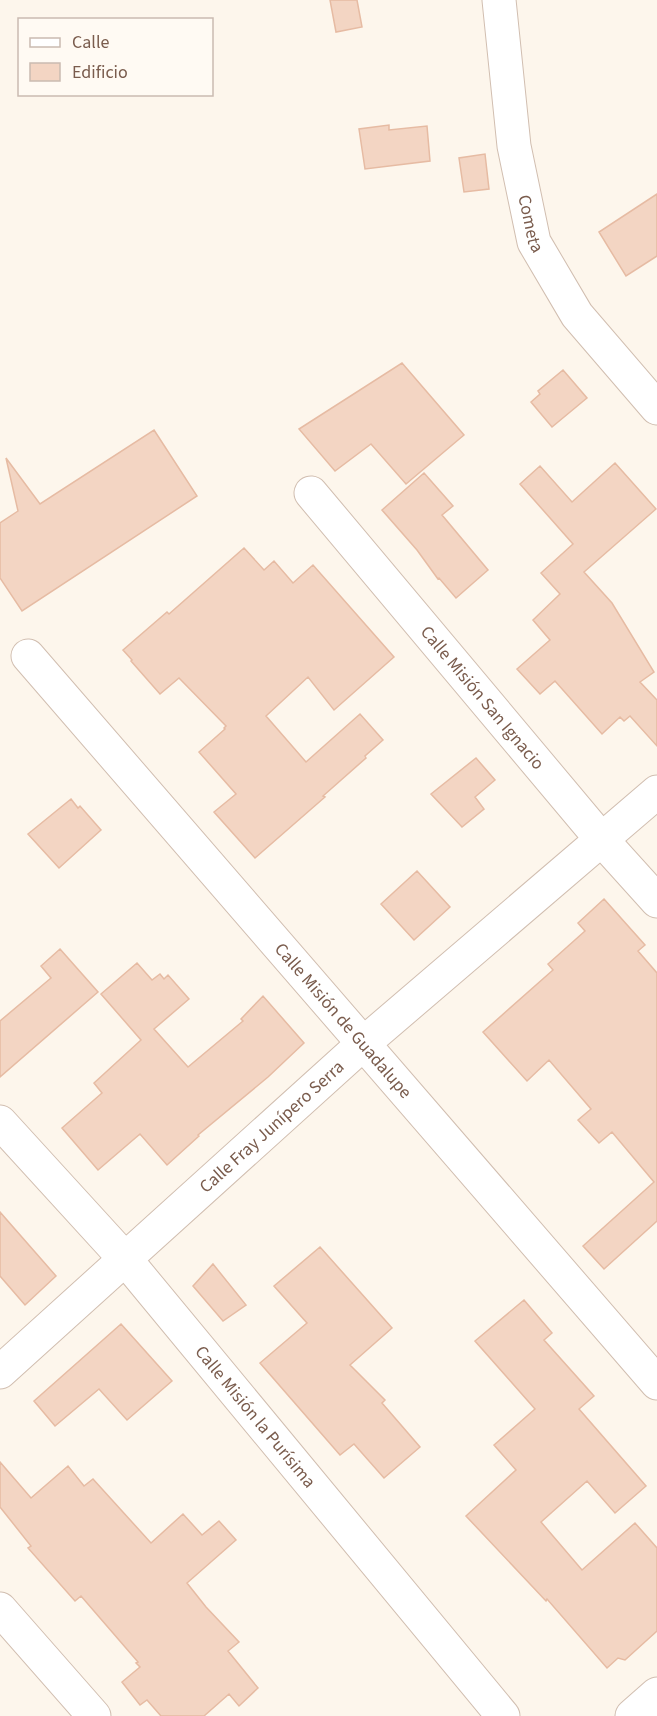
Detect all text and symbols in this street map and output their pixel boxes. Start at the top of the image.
legend [18,18,213,96]
text: Calle [72,30,110,55]
text: Edificio [72,60,128,85]
street label: Cometa [512,192,550,257]
street label: Calle Misión San Ignacio [415,620,550,775]
street label: Calle Misión de Guadalupe [269,937,418,1104]
street label: Calle Fray Junípero Serra [194,1054,349,1199]
street label: Calle Misión la Purísima [189,1340,322,1493]

